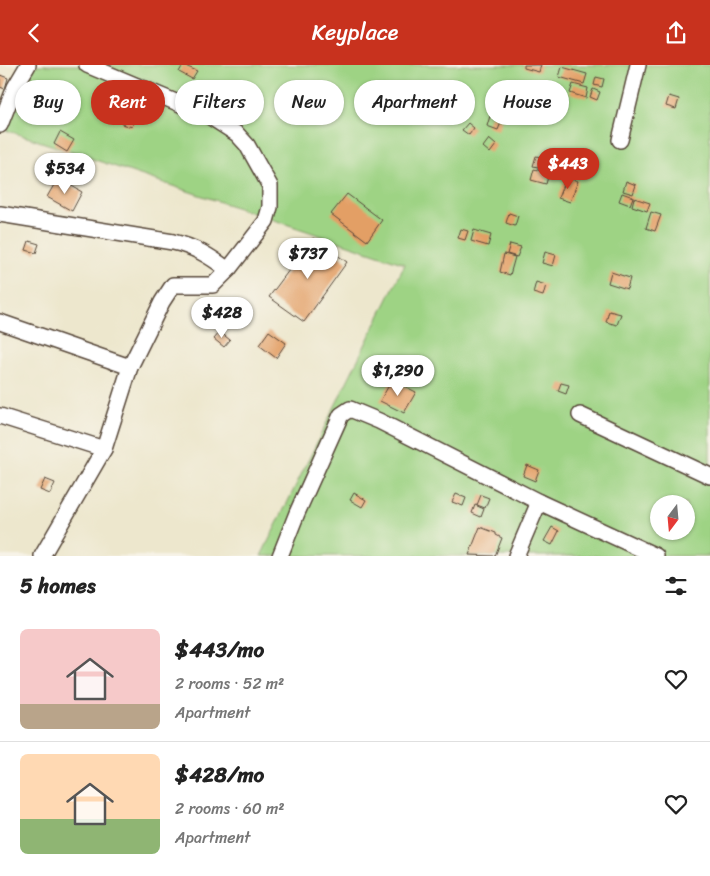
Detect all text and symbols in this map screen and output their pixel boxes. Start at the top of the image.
text: Keyplace [312,13,398,52]
icon: back [20,19,48,47]
icon: share [662,19,690,47]
chip: Buy [15,80,81,125]
chip: Rent [91,80,165,125]
chip: Filters [175,80,264,125]
chip: New [274,80,344,125]
chip: Apartment [354,80,475,125]
chip: House [485,80,569,125]
pin: $443 [538,147,598,190]
text: $443 [548,149,588,178]
pin: $534 [35,153,95,195]
text: $534 [45,154,85,183]
pin: $737 [278,237,338,280]
text: $737 [289,239,327,268]
pin: $428 [192,297,252,339]
text: $428 [202,298,242,327]
pin: $1,290 [357,355,439,397]
text: $1,290 [372,356,424,385]
north arrow [650,495,695,540]
map controls [650,495,695,540]
text: 5 homes [20,567,96,605]
icon: filters [662,572,690,600]
text: $443/mo [175,631,264,669]
icon: home [60,649,120,709]
icon: heart [662,665,690,693]
text: 2 rooms · 52 m² [175,669,284,698]
text: Apartment [175,698,251,727]
text: $428/mo [175,756,264,794]
icon: home [60,774,120,834]
icon: heart [662,790,690,818]
text: 2 rooms · 60 m² [175,794,285,823]
text: Apartment [175,823,251,852]

